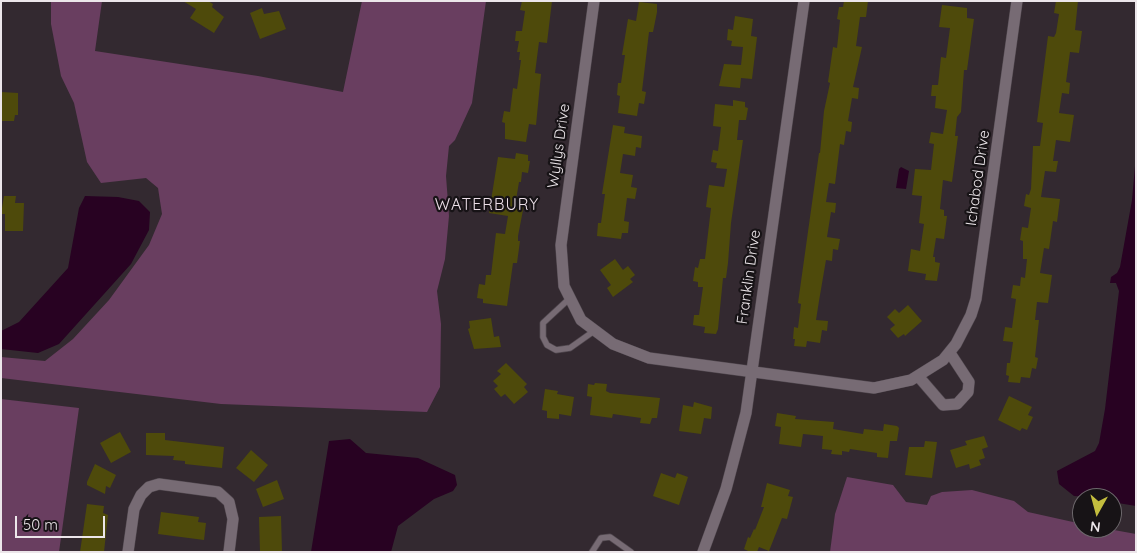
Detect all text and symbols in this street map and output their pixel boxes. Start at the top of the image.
street label: Wyllys Drive [544,103,574,189]
street label: Ichabod Drive [962,129,994,227]
district label: WATERBURY [434,195,540,215]
street label: Franklin Drive [733,229,765,325]
north arrow [1072,488,1122,538]
scale bar [18,506,108,538]
text: 50 m [23,515,58,534]
text: N [1089,517,1102,536]

